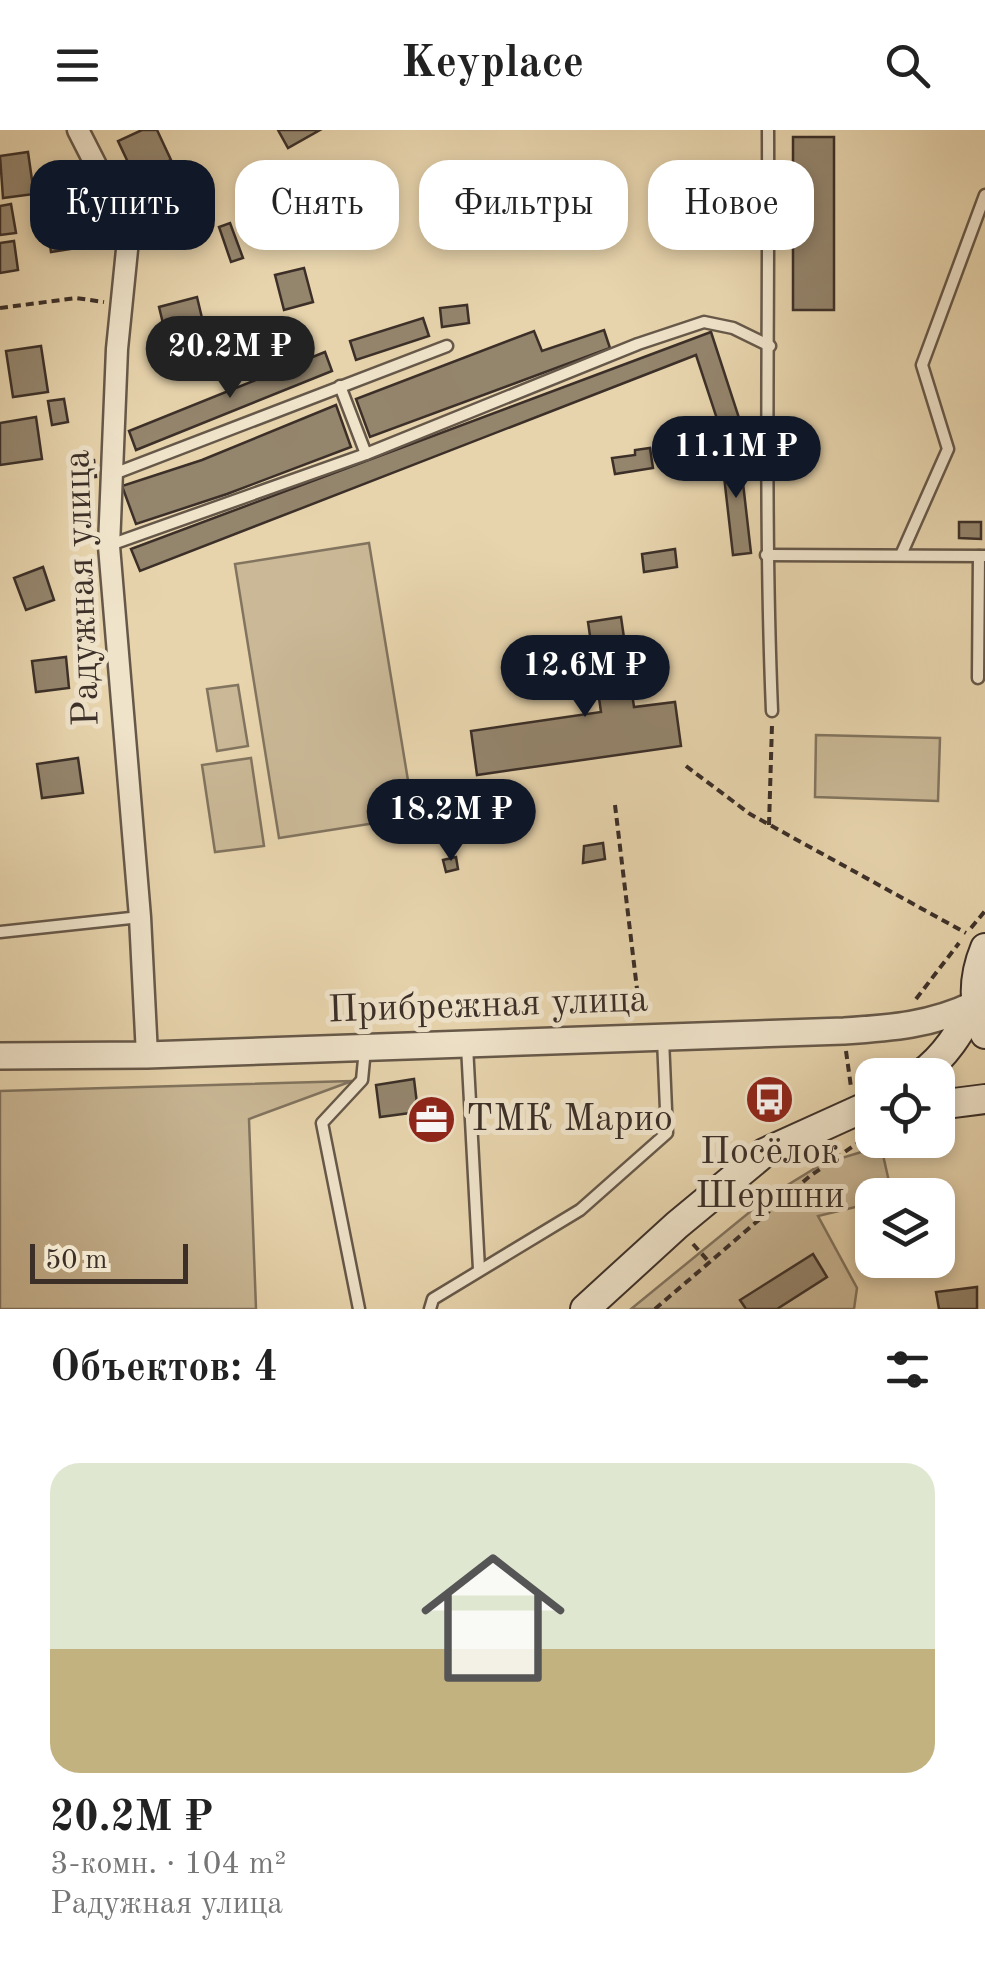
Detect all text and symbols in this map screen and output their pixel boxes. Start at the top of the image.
icon: menu [50,38,105,93]
icon: search [880,38,935,93]
text: Keyplace [401,42,584,87]
chip: Купить [30,160,215,250]
chip: Снять [235,160,399,250]
chip: Фильтры [419,160,628,250]
chip: Новое [648,160,814,250]
pin: 20.2M ₽ [138,316,322,401]
text: 20.2M ₽ [168,332,292,364]
pin: 11.1M ₽ [644,416,828,501]
text: 11.1M ₽ [674,432,798,464]
street label: Радужная улица [59,449,107,727]
pin: 12.6M ₽ [493,635,677,720]
text: 12.6M ₽ [523,651,647,683]
pin: 18.2M ₽ [359,779,543,864]
text: 18.2M ₽ [389,795,513,827]
street label: Прибрежная улица [327,981,649,1031]
map controls [855,1058,955,1278]
button: locate [855,1058,955,1158]
bus stop icon: Посёлок Шершни [744,1073,796,1125]
office icon: ТМК Марио [405,1094,457,1146]
place label: ТМК Марио [466,1101,673,1139]
place label: Посёлок Шершни [695,1134,845,1216]
button: layers [855,1178,955,1278]
scale bar [30,1239,188,1284]
text: 50 m [45,1247,108,1275]
icon: filters [880,1342,935,1397]
text: Объектов: 4 [50,1348,278,1390]
icon: home [403,1528,583,1708]
text: 20.2M ₽ [50,1798,213,1840]
text: 3-комн. · 104 m² [50,1849,286,1881]
text: Радужная улица [50,1889,283,1921]

